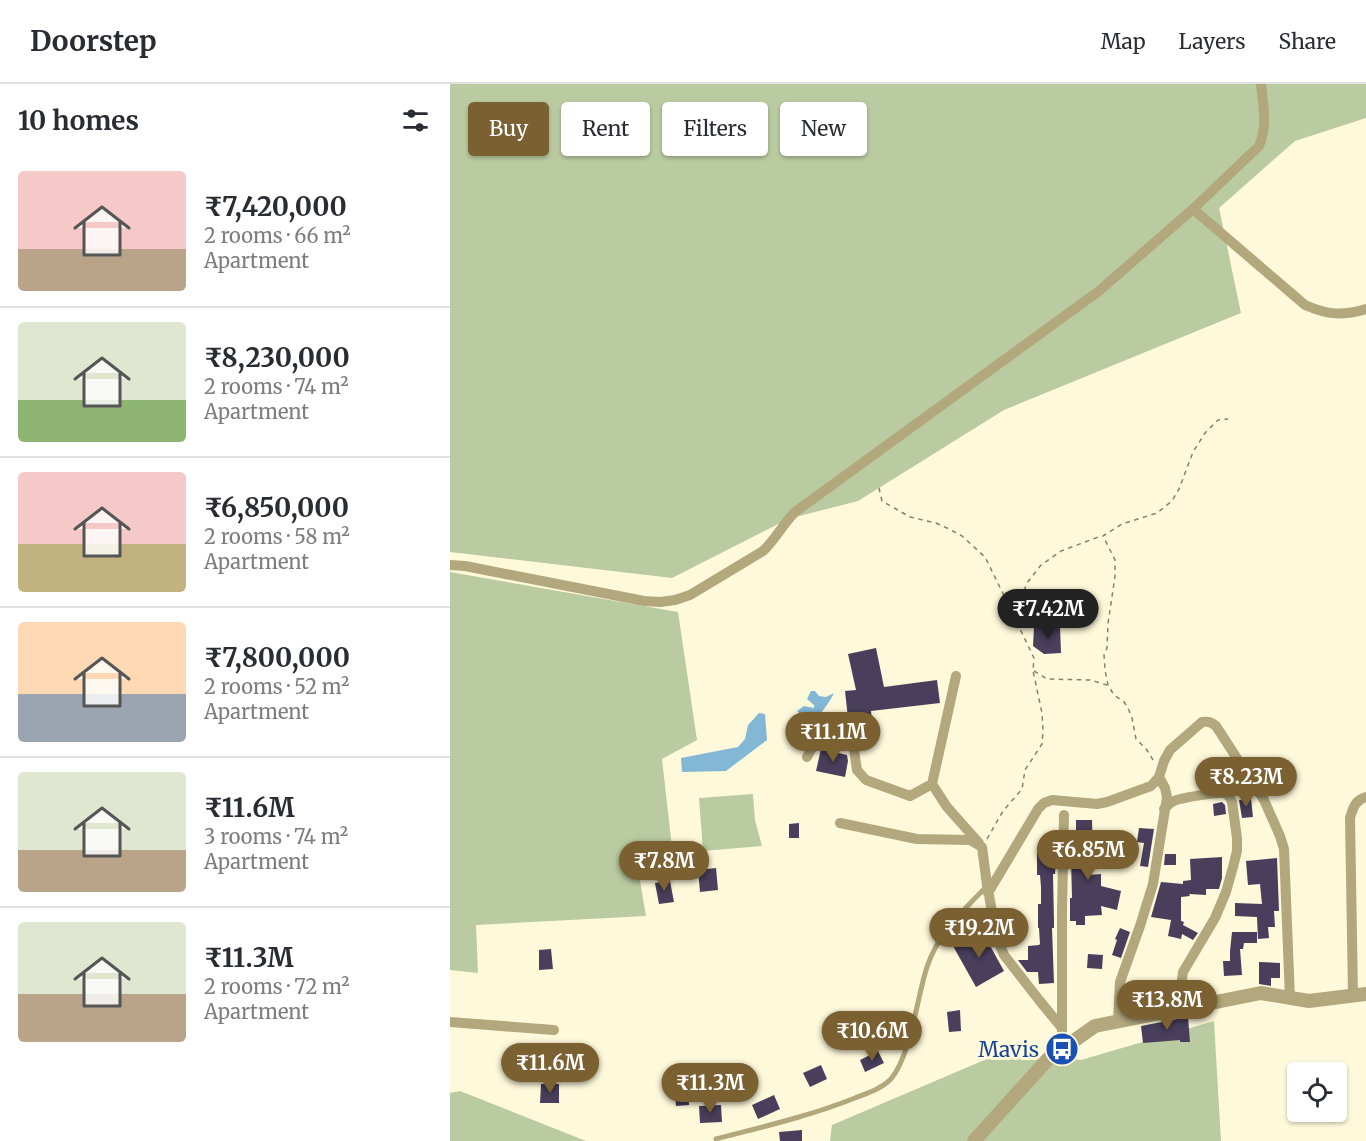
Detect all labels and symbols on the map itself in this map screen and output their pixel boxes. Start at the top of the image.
pin: ₹7.42M [999,589,1097,640]
pin: ₹11.1M [784,712,882,763]
pin: ₹8.23M [1197,757,1295,808]
pin: ₹6.85M [1039,830,1137,881]
pin: ₹7.8M [622,841,706,892]
pin: ₹19.2M [930,908,1028,959]
pin: ₹13.8M [1118,980,1216,1031]
pin: ₹10.6M [823,1011,921,1062]
bus stop icon: Mavis [1044,1031,1080,1067]
place label: Mavis [978,1036,1039,1063]
pin: ₹11.6M [501,1043,599,1094]
pin: ₹11.3M [661,1063,759,1114]

